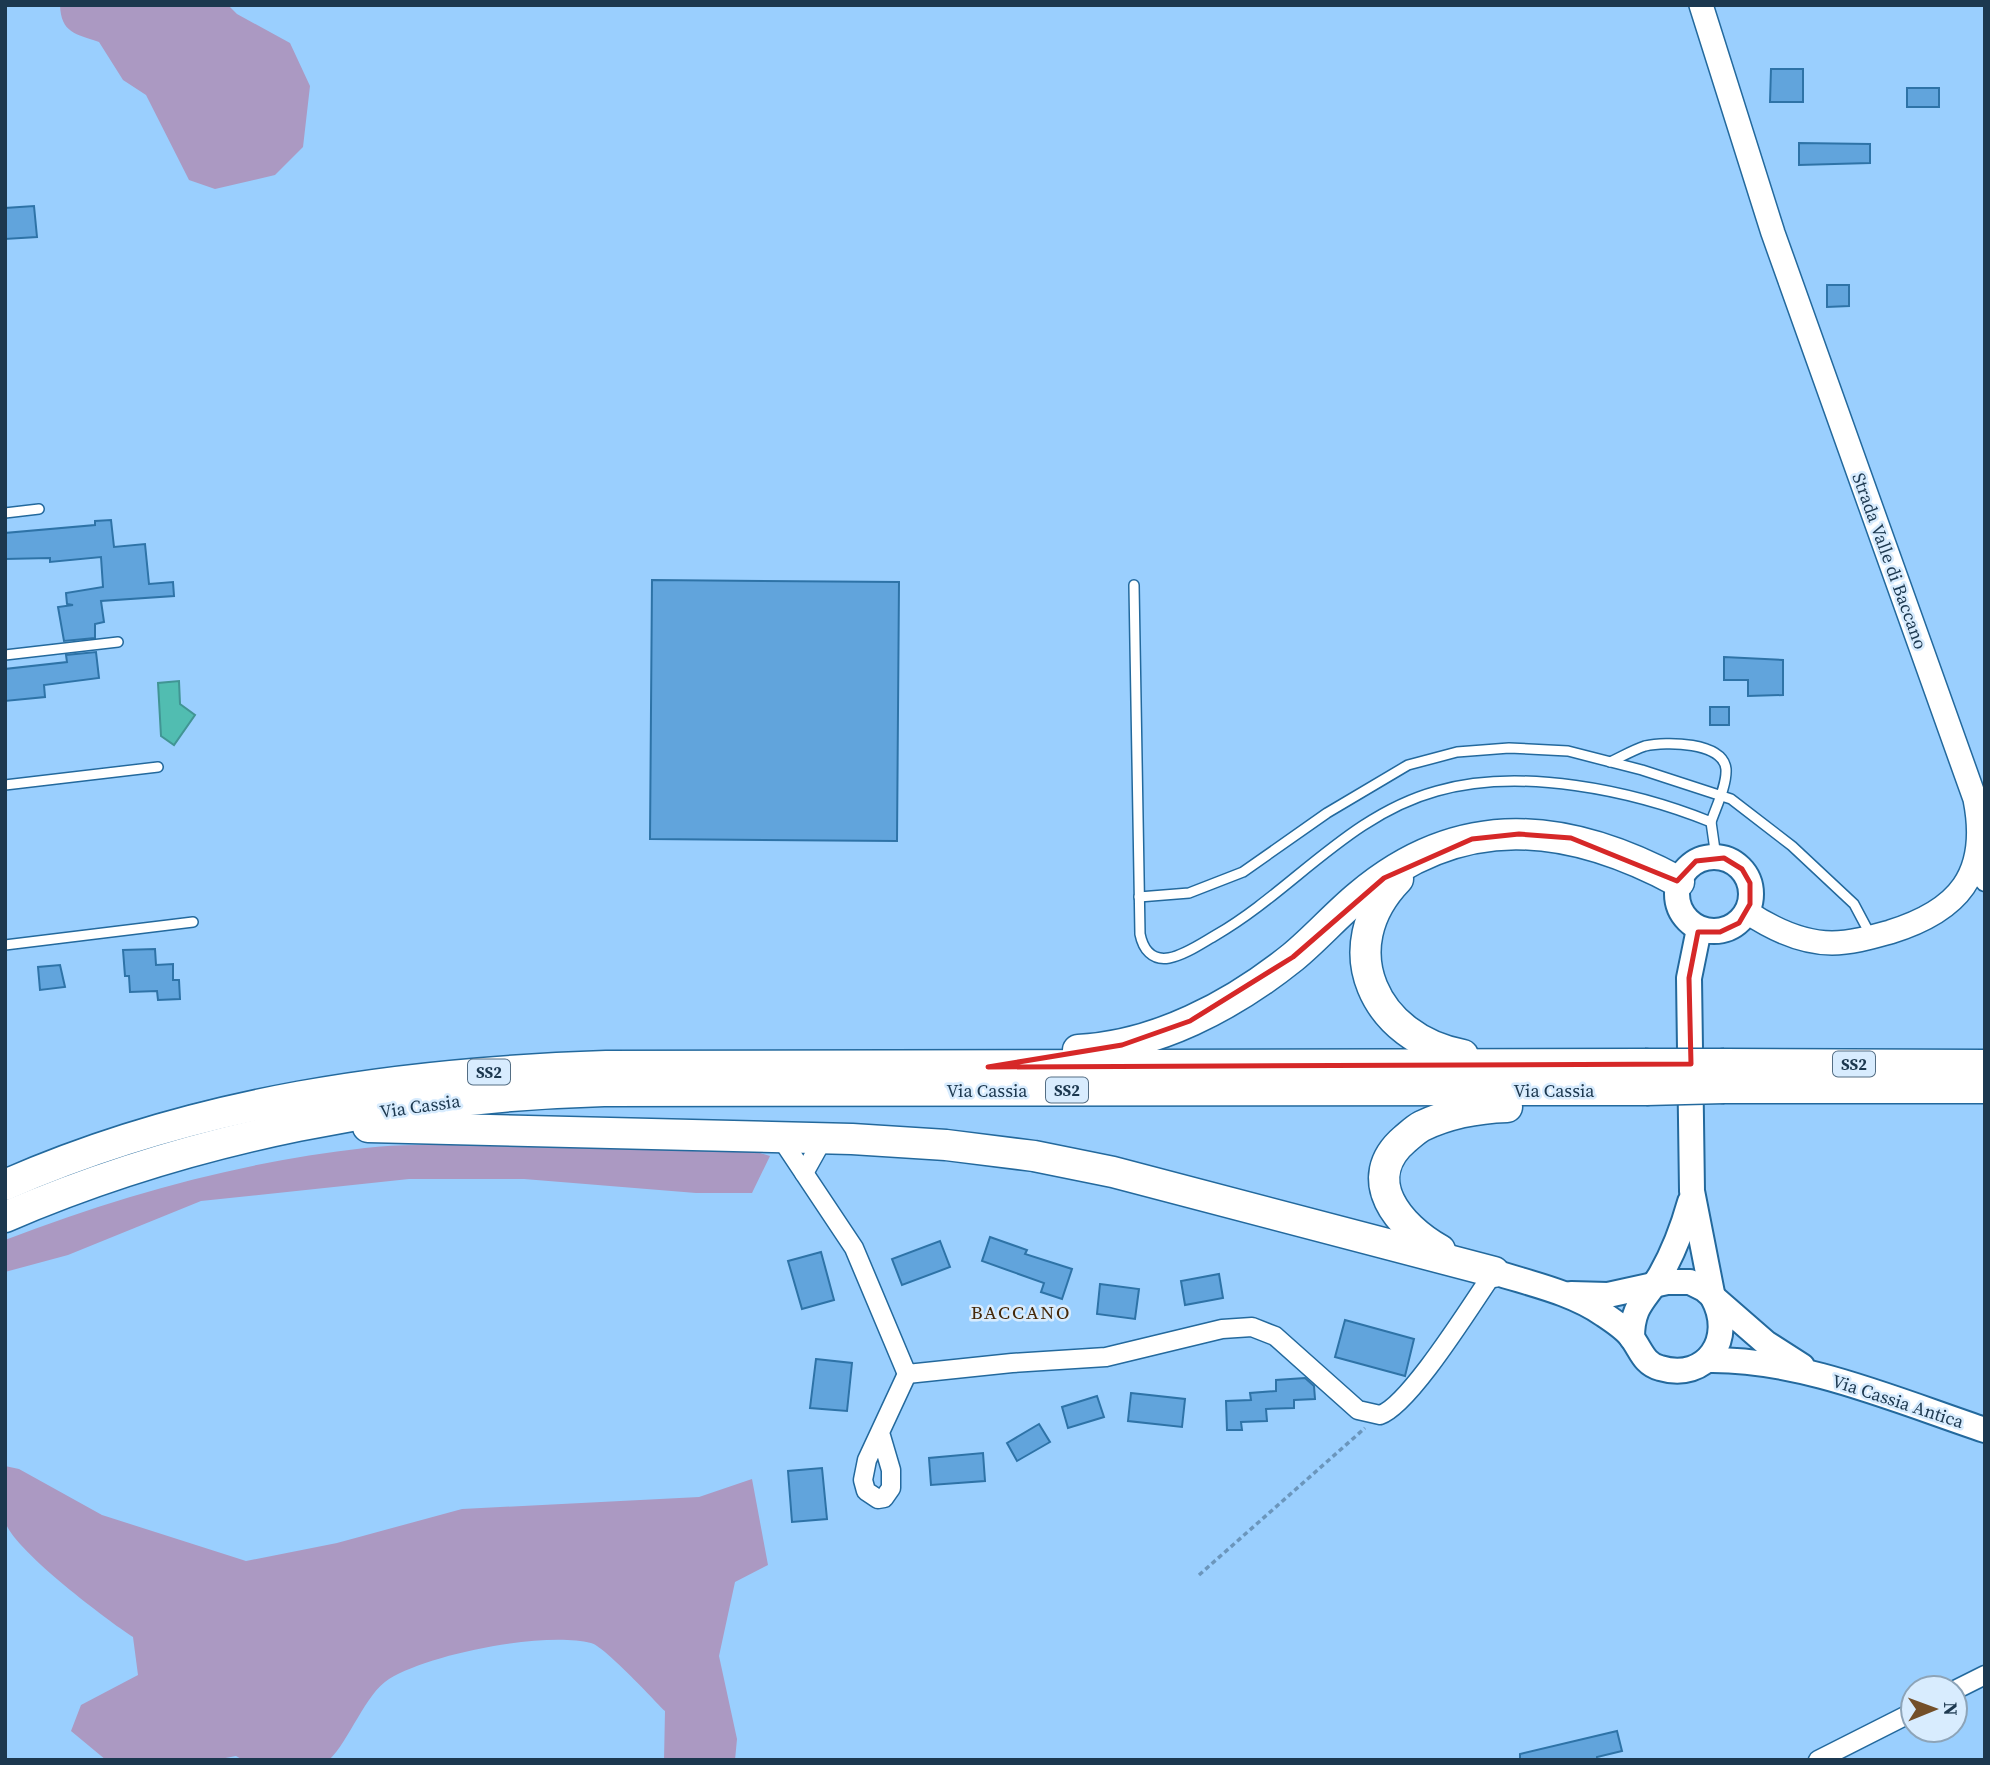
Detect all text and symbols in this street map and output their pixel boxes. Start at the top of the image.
street label: Strada Valle di Baccano [1846,469,1934,653]
road number: SS2 [1833,1052,1875,1076]
road number: SS2 [468,1060,510,1084]
street label: Via Cassia [947,1078,1028,1103]
road number: SS2 [1046,1078,1088,1102]
street label: Via Cassia [1514,1078,1595,1103]
street label: Via Cassia [378,1088,463,1124]
district label: BACCANO [971,1299,1071,1325]
street label: Via Cassia Antica [1829,1368,1968,1434]
north arrow [1899,1674,1969,1744]
text: N [1938,1702,1964,1716]

